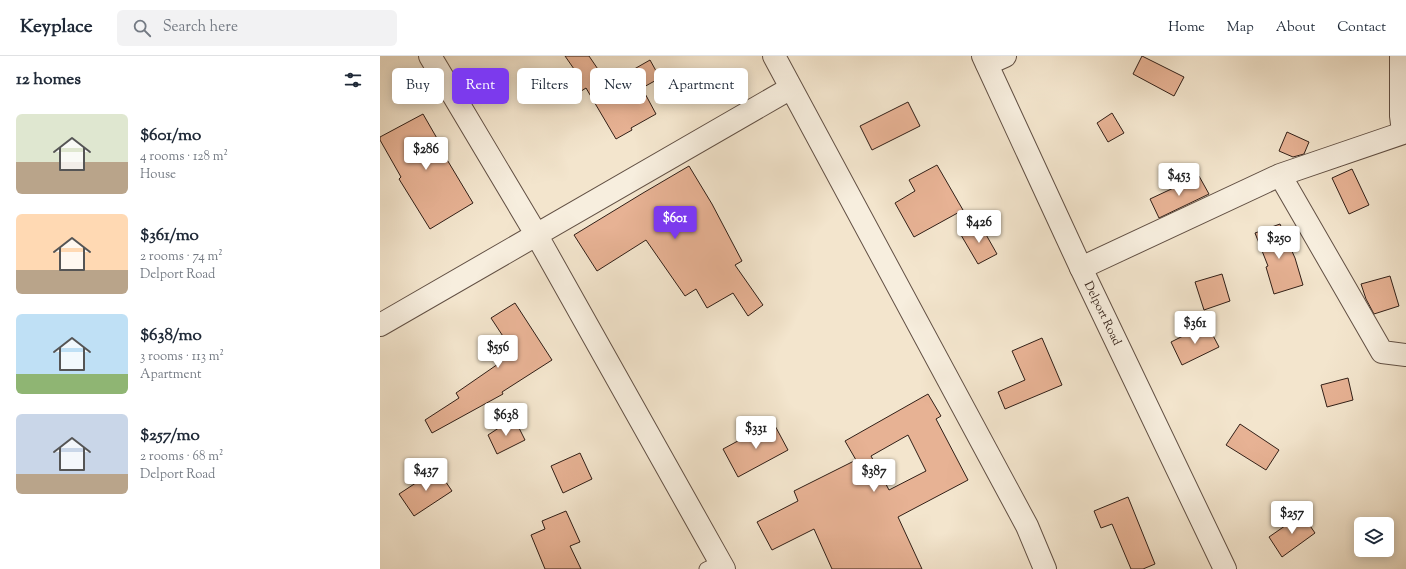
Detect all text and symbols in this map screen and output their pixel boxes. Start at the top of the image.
search box [117,10,397,46]
text: Keyplace [20,14,93,41]
icon: search [131,17,153,39]
text: Search here [163,17,238,38]
text: Home [1168,18,1205,38]
text: Map [1227,18,1254,38]
text: About [1276,18,1315,38]
text: Contact [1337,18,1386,38]
text: 12 homes [16,68,81,92]
chip: Buy [392,68,444,104]
chip: Rent [452,68,509,104]
chip: Filters [517,68,582,104]
chip: New [590,68,646,104]
chip: Apartment [654,68,748,104]
icon: filters [342,69,364,91]
text: $601/mo [140,124,201,148]
icon: home [48,130,96,178]
pin: $286 [402,137,450,171]
text: $286 [413,141,439,159]
text: 4 rooms · 128 m² [140,148,228,166]
pin: $453 [1155,163,1203,197]
text: House [140,166,176,184]
text: $453 [1167,167,1191,185]
pin: $601 [651,206,699,240]
text: $601 [663,210,687,228]
pin: $426 [955,210,1003,244]
text: $426 [966,214,992,232]
text: $361/mo [140,224,199,248]
pin: $250 [1255,226,1303,260]
icon: home [48,230,96,278]
text: $250 [1267,230,1291,248]
text: 2 rooms · 74 m² [140,248,223,266]
text: Delport Road [140,266,215,284]
street label: Delport Road [1079,278,1126,349]
pin: $361 [1171,311,1219,345]
text: $361 [1184,315,1206,333]
text: $638/mo [140,324,202,348]
icon: home [48,330,96,378]
pin: $556 [474,335,522,369]
text: $556 [487,339,509,357]
text: 3 rooms · 113 m² [140,348,224,366]
text: Apartment [140,366,201,384]
pin: $638 [482,403,530,437]
text: $638 [493,407,519,425]
pin: $331 [732,416,780,450]
text: $331 [745,420,767,438]
text: $257/mo [140,424,200,448]
icon: home [48,430,96,478]
text: 2 rooms · 68 m² [140,448,224,466]
pin: $437 [402,458,450,492]
pin: $387 [850,459,898,493]
text: $437 [413,462,439,480]
text: $387 [861,463,887,481]
text: Delport Road [140,466,215,484]
pin: $257 [1268,501,1316,535]
text: $257 [1280,505,1304,523]
map controls [1354,517,1394,557]
button: layers [1354,517,1394,557]

